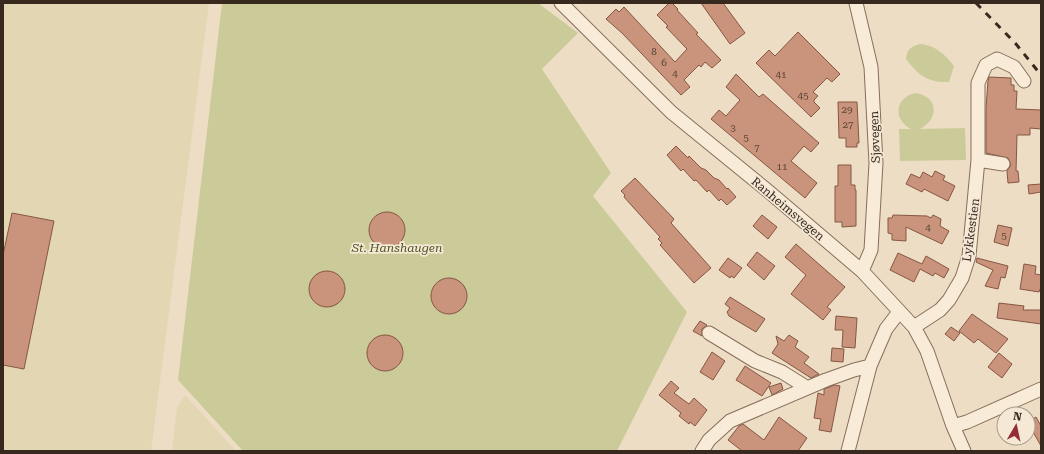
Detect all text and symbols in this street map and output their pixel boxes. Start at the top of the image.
house number: 8 [651,46,657,57]
house number: 6 [661,57,667,68]
house number: 4 [672,68,678,79]
house number: 41 [775,69,787,80]
house number: 45 [797,90,809,101]
house number: 29 [841,104,853,115]
street label: Sjøvegen [867,110,883,163]
house number: 27 [842,119,854,130]
house number: 3 [730,122,736,133]
house number: 5 [743,132,749,143]
house number: 7 [754,142,760,153]
house number: 11 [776,161,788,172]
street label: Ranheimsvegen [749,174,828,244]
street label: Lykkestien [960,197,982,263]
house number: 4 [925,222,931,233]
house number: 5 [1001,230,1007,241]
park label: St. Hanshaugen [351,241,442,255]
north arrow [996,406,1036,446]
text: N [1012,410,1023,424]

